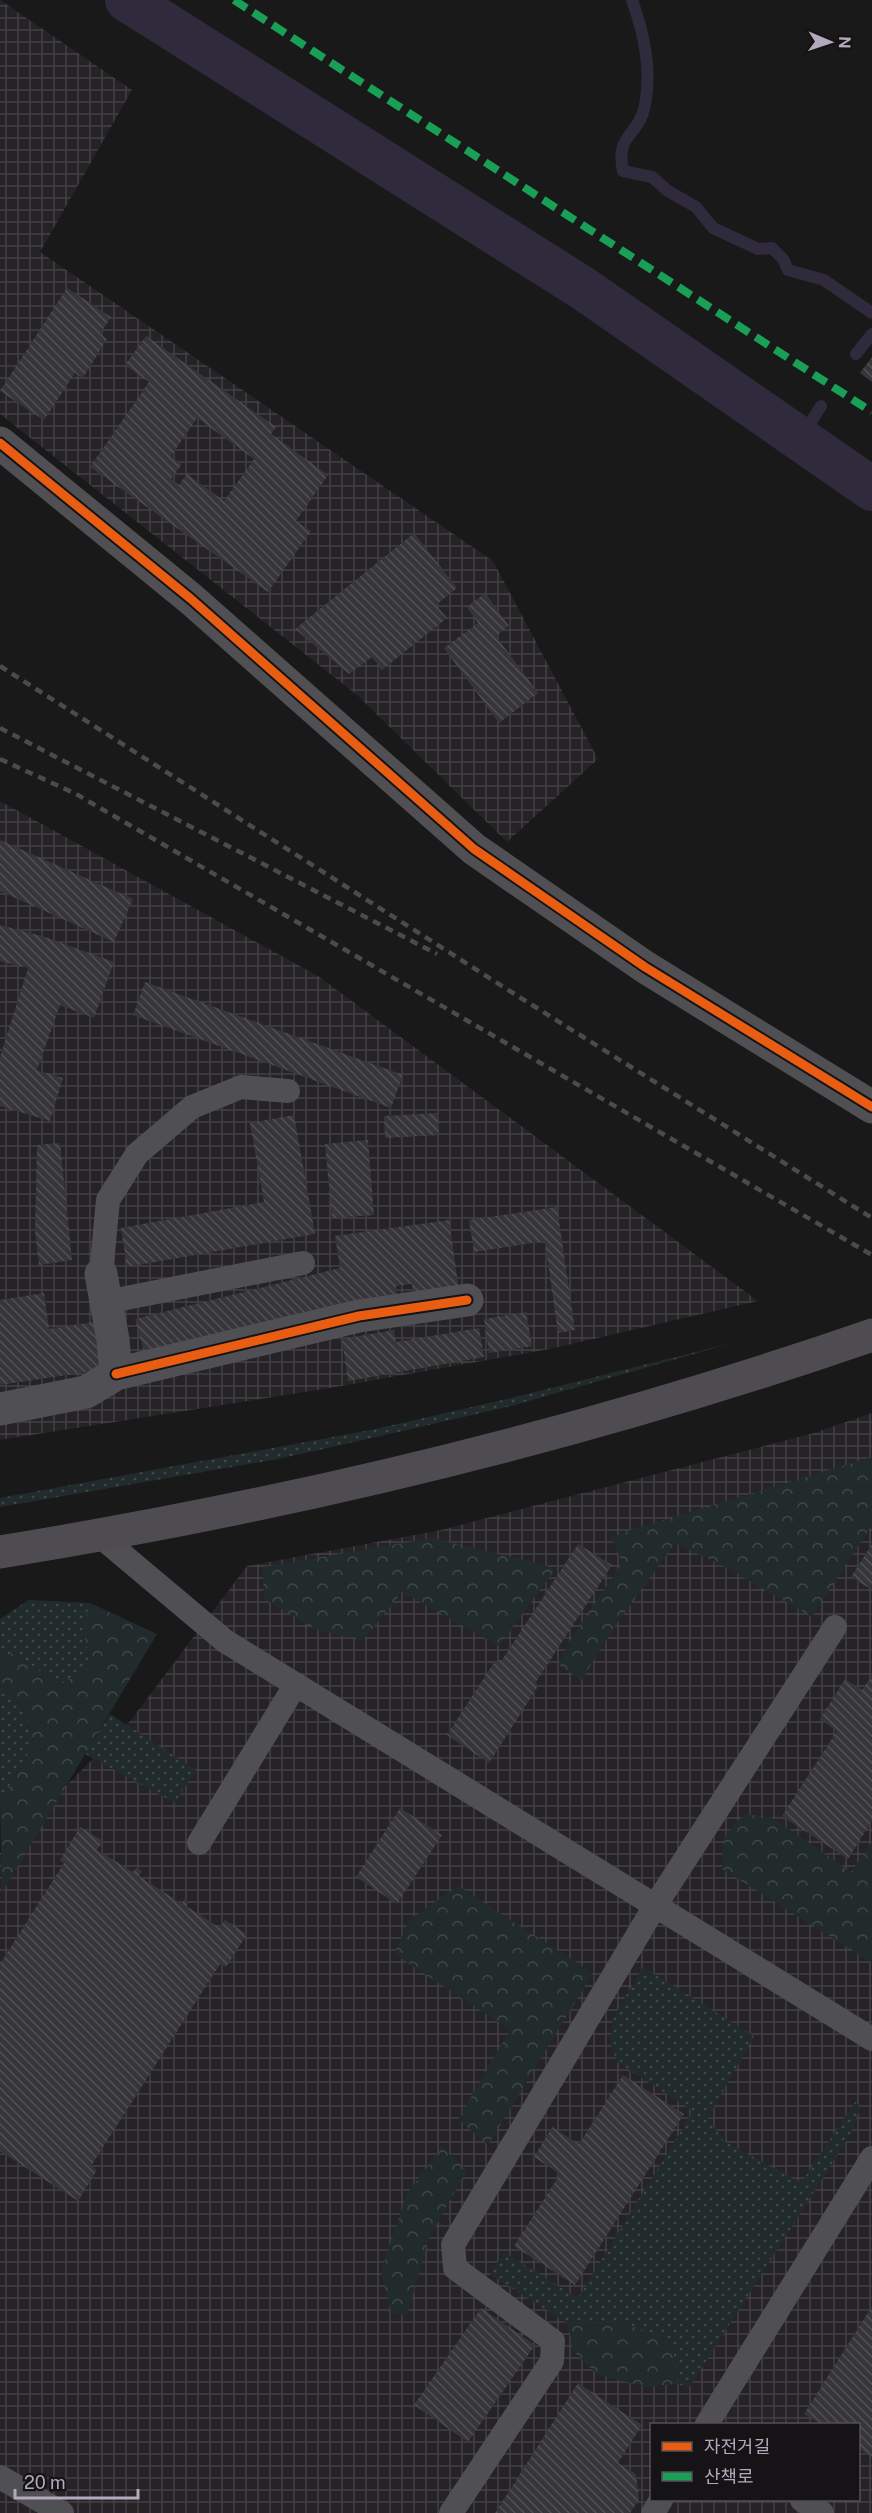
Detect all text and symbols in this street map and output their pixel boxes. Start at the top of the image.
north arrow [800,12,860,72]
text: N [835,36,854,49]
legend [650,2423,860,2501]
text: 자전거길 [704,2436,770,2457]
scale bar [15,2462,138,2500]
text: 산책로 [704,2466,754,2487]
text: 20 m [24,2472,66,2493]

